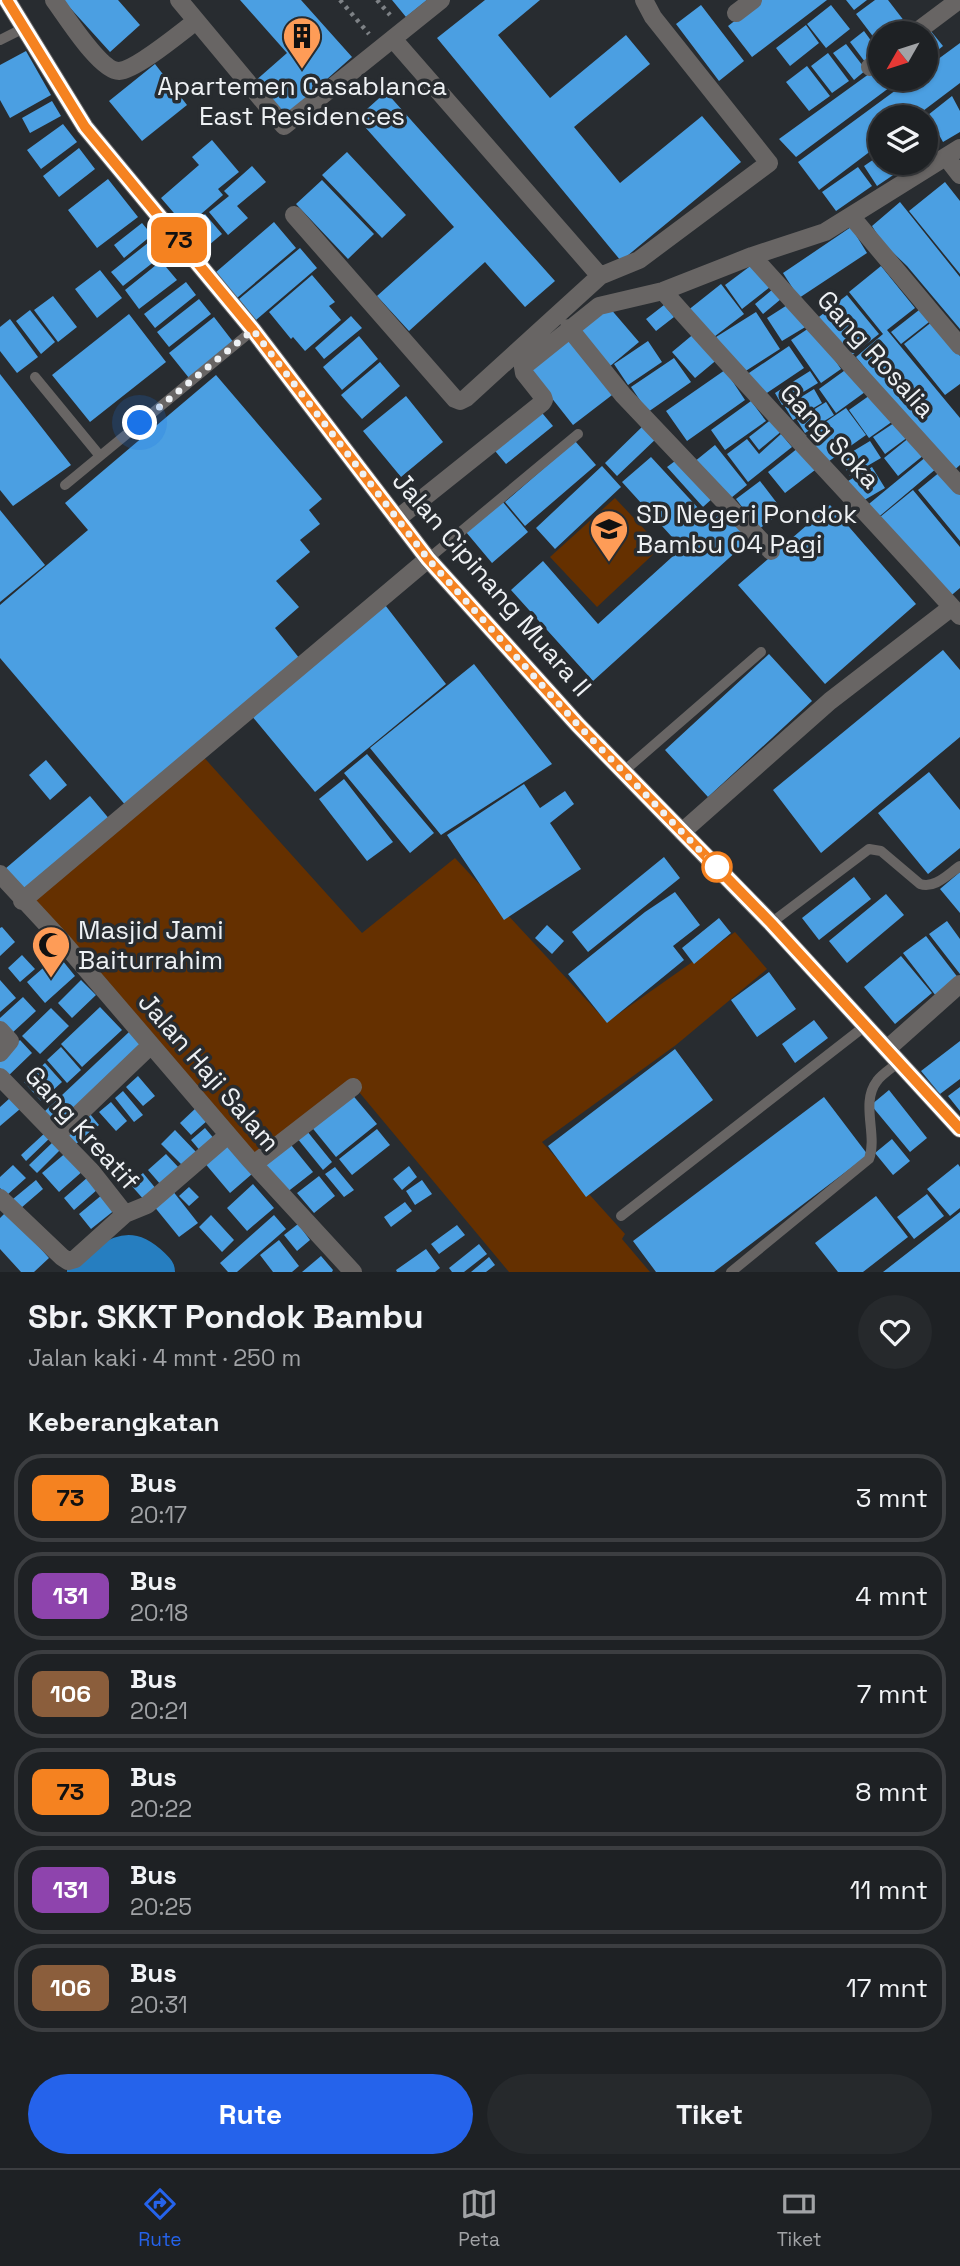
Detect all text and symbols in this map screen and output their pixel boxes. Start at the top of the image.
building icon: Apartemen Casablanca East Residences [281,15,323,70]
north arrow [868,21,938,91]
map controls [868,21,938,175]
place label: Apartemen Casablanca East Residences [157,69,447,133]
button: layers [868,105,938,175]
line badge: 73 [148,217,210,263]
text: 73 [165,224,193,255]
street label: Gang Rosalia [810,283,942,425]
street label: Gang Soka [773,376,887,496]
your location [122,405,157,440]
street label: Jalan Cipinang Muara II [385,465,599,703]
place label: SD Negeri Pondok Bambu 04 Pagi [636,497,857,561]
school or university icon: SD Negeri Pondok Bambu 04 Pagi [588,508,630,563]
unlabelled marker [702,852,732,882]
place label: Masjid Jami Baiturrahim [78,913,224,977]
mosque icon: Masjid Jami Baiturrahim [30,924,72,979]
street label: Jalan Haji Salam [131,985,287,1159]
street label: Gang Kreatif [17,1059,147,1197]
button: heart [858,1295,932,1369]
text: Sbr. SKKT Pondok Bambu [28,1296,424,1338]
text: Jalan kaki · 4 mnt · 250 m [28,1343,301,1373]
text: Keberangkatan [28,1405,220,1439]
text: Bus [130,1466,177,1500]
text: 3 mnt [856,1481,928,1515]
text: 73 [57,1482,84,1513]
text: 20:17 [130,1500,187,1530]
text: Bus [130,1564,177,1598]
text: 4 mnt [855,1579,928,1613]
text: 131 [53,1580,88,1611]
text: 20:18 [130,1598,188,1628]
text: Bus [130,1662,177,1696]
text: 7 mnt [857,1677,928,1711]
text: 106 [50,1678,91,1709]
text: 20:21 [130,1696,188,1726]
text: Bus [130,1760,177,1794]
text: 8 mnt [855,1775,928,1809]
text: 73 [57,1776,84,1807]
text: 20:22 [130,1794,192,1824]
text: Bus [130,1858,177,1892]
text: 11 mnt [850,1873,928,1907]
text: 131 [53,1874,88,1905]
text: 20:25 [130,1892,192,1922]
text: Bus [130,1956,177,1990]
text: 17 mnt [846,1971,928,2005]
text: 106 [50,1972,91,2003]
text: 20:31 [130,1990,188,2020]
button: Rute [28,2074,473,2154]
button: Tiket [487,2074,932,2154]
tab: Rute [138,2185,182,2252]
tab: Peta [458,2185,500,2252]
tab: Tiket [777,2185,822,2252]

